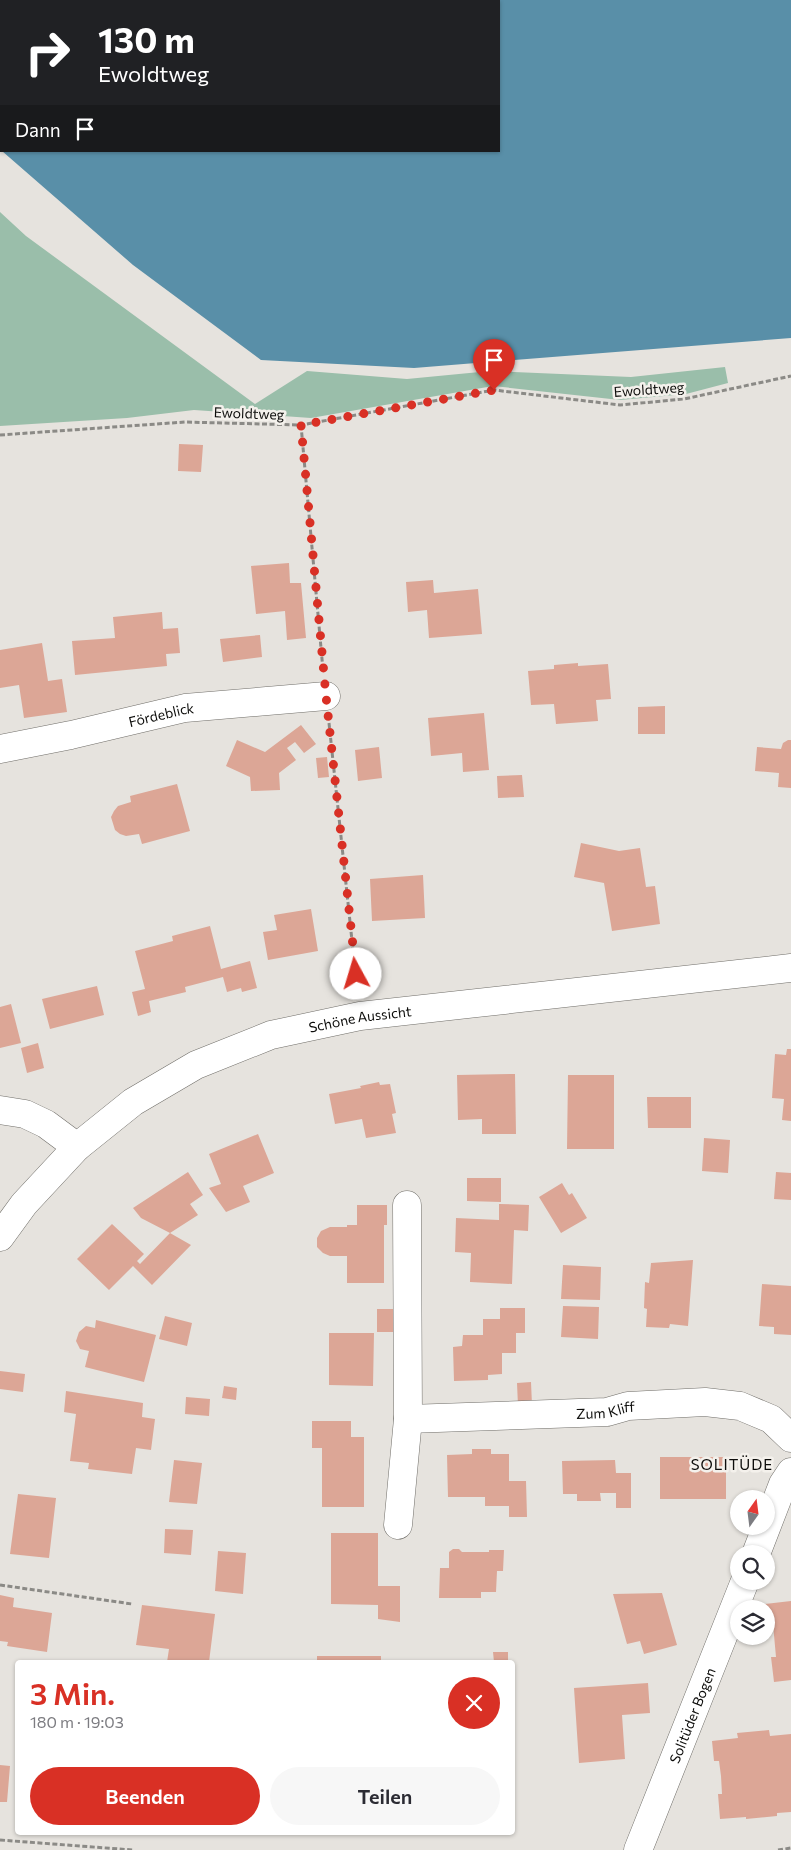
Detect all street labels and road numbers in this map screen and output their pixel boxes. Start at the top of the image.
street label: Ewoldtweg [613,378,685,400]
street label: Ewoldtweg [213,403,285,423]
street label: Fördeblick [127,699,195,730]
street label: Schöne Aussicht [307,1002,413,1035]
street label: Zum Kliff [576,1397,635,1422]
street label: Solitüder Bogen [665,1665,718,1766]

